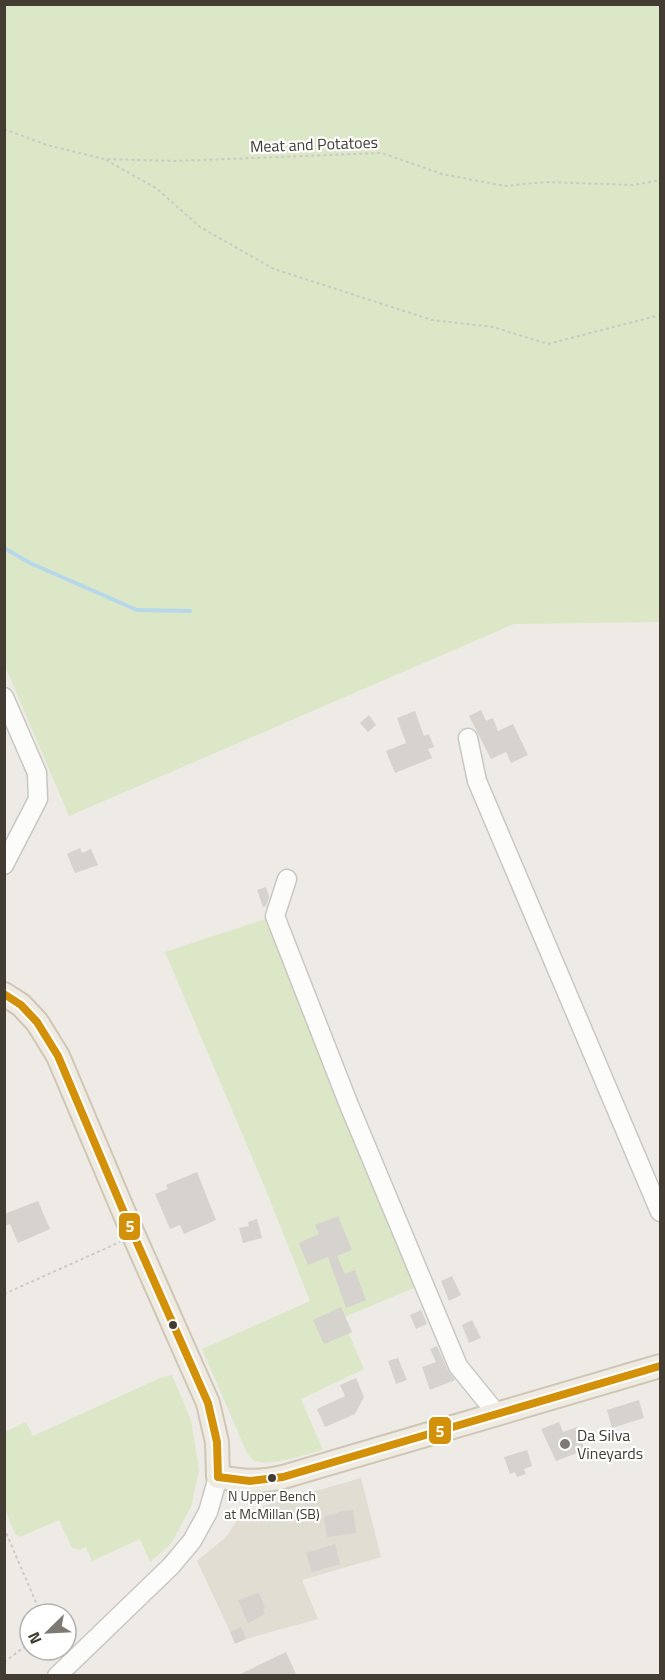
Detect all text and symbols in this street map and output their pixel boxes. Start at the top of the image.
street label: Meat and Potatoes [250,130,378,158]
line badge: 5 [118,1212,141,1241]
text: 5 [126,1214,135,1238]
unlabelled marker [167,1319,179,1331]
line badge: 5 [428,1416,452,1445]
text: 5 [436,1419,445,1443]
place label: Da Silva Vineyards [577,1423,643,1465]
marker: Da Silva Vineyards [558,1437,572,1451]
marker: N Upper Bench at McMillan (SB) [266,1472,278,1484]
place label: N Upper Bench at McMillan (SB) [224,1485,320,1524]
north arrow [18,1602,78,1662]
text: N [21,1628,48,1648]

